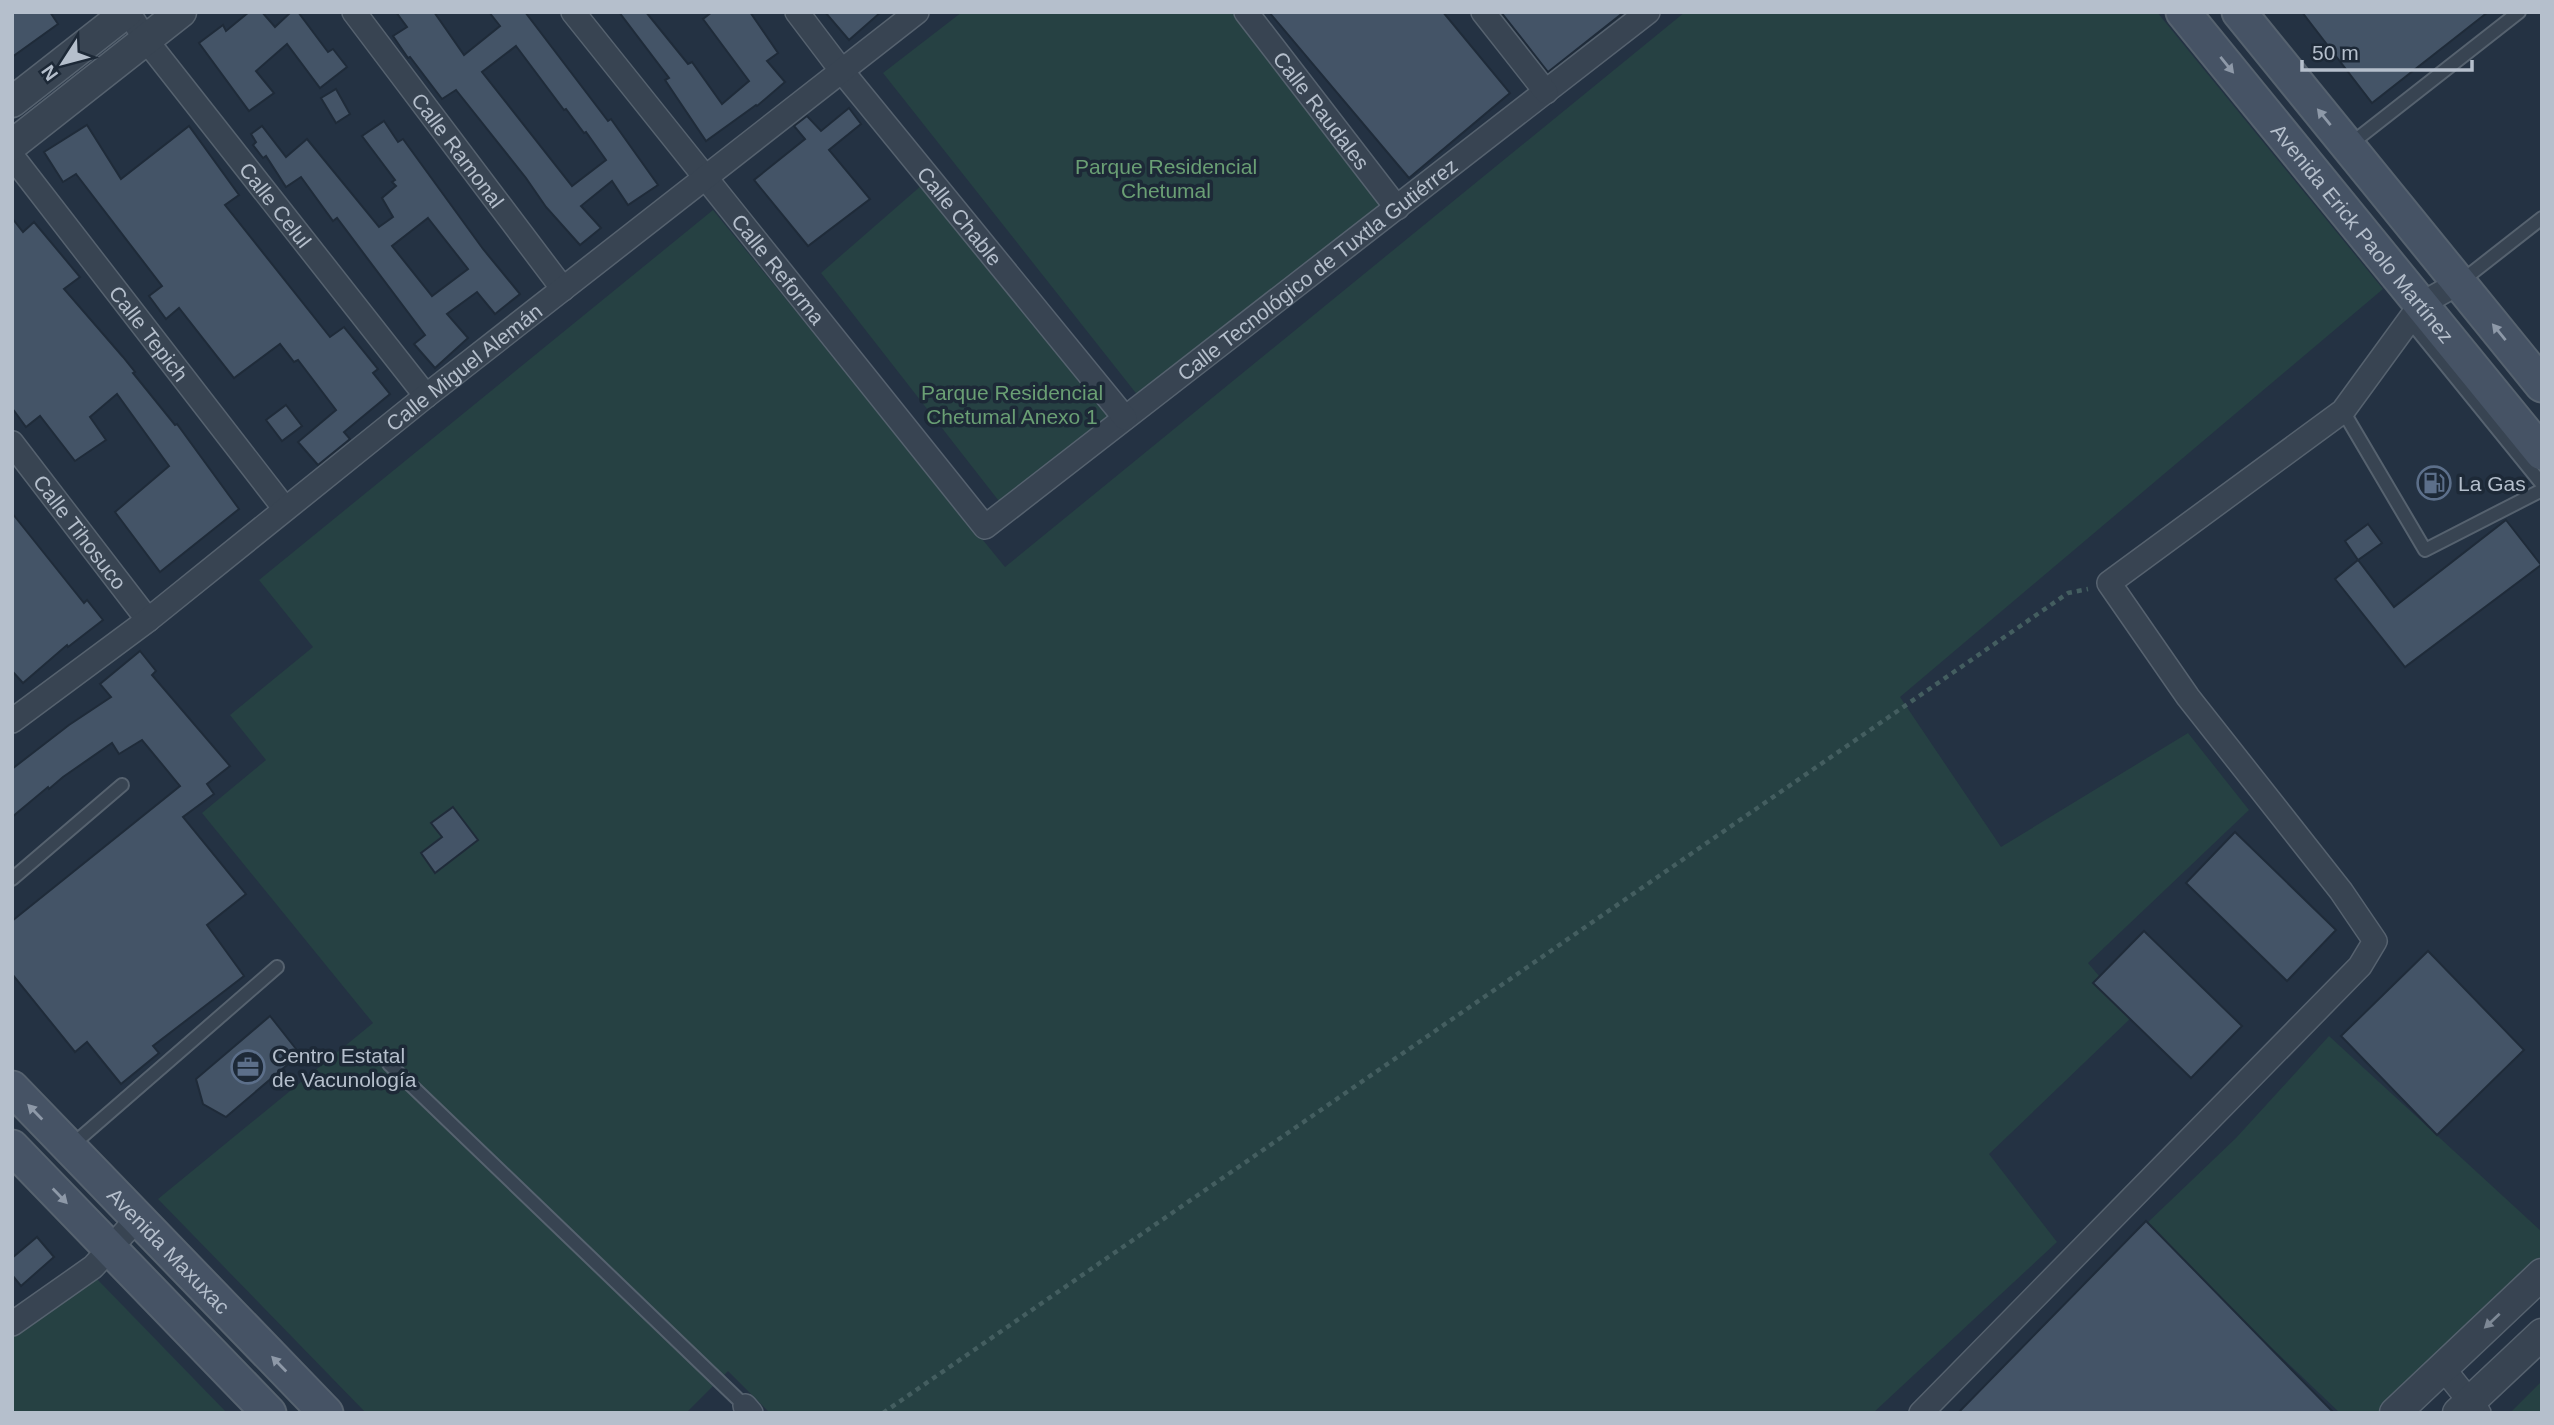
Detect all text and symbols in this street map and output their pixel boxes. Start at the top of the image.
north arrow [28,28,98,98]
scale bar [2302,28,2472,72]
text: 50 m [2312,41,2359,64]
street label: Calle Raudales [1269,47,1374,174]
one-way arrow [2219,56,2234,74]
text: N [37,61,62,84]
street label: Calle Ramonal [408,88,509,212]
one-way arrow [2317,109,2332,127]
street label: Avenida Erick Paolo Martínez [2267,119,2459,347]
street label: Calle Tecnológico de Tuxtla Gutiérrez [1173,153,1461,385]
park label: Parque Residencial Chetumal [1075,155,1257,202]
street label: Calle Celul [235,158,316,252]
street label: Calle Chable [913,162,1007,270]
street label: Calle Reforma [728,209,830,329]
street label: Calle Tepich [105,281,193,385]
street label: Calle Miguel Alemán [381,299,546,435]
one-way arrow [2491,323,2506,341]
park label: Parque Residencial Chetumal Anexo 1 [921,381,1103,428]
fuel station icon: La Gas [2415,464,2453,502]
street label: Calle Tihosuco [29,470,131,593]
place label: La Gas [2458,472,2526,495]
place label: Centro Estatal de Vacunología [272,1044,417,1091]
office icon: Centro Estatal de Vacunología [229,1048,267,1086]
one-way arrow [28,1104,44,1121]
street label: Avenida Maxuxac [103,1183,235,1318]
one-way arrow [51,1187,67,1204]
one-way arrow [2483,1313,2501,1329]
one-way arrow [270,1355,287,1372]

